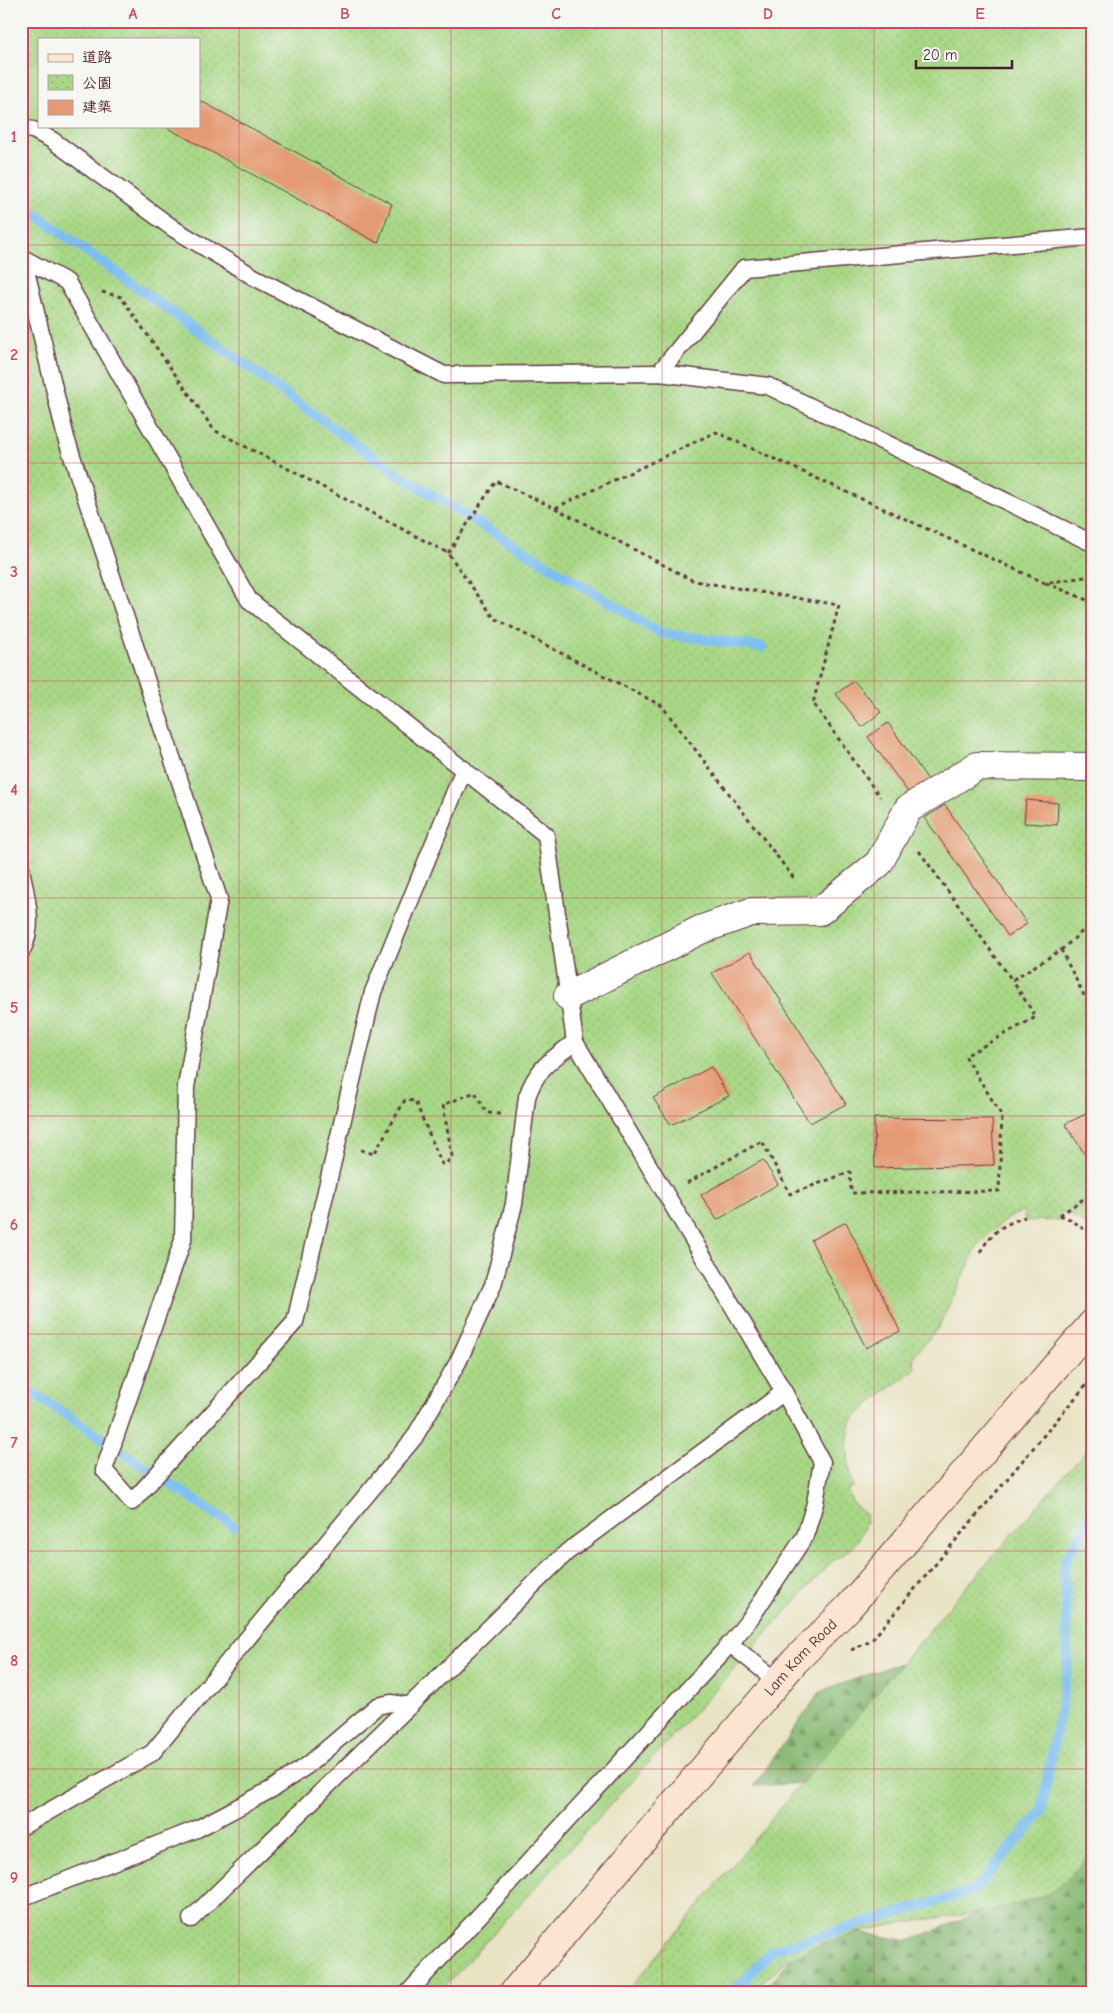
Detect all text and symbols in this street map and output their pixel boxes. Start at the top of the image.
text: A [129,5,138,23]
text: B [340,5,350,23]
text: C [551,5,561,23]
text: D [763,5,773,23]
text: E [975,5,985,23]
legend [38,38,200,128]
scale bar [916,38,1012,70]
text: 20 m [923,46,957,64]
text: 道路 [82,48,112,66]
text: 公園 [82,74,112,92]
text: 建築 [82,98,112,116]
text: 1 [11,128,17,146]
text: 2 [10,346,18,364]
text: 3 [10,563,18,581]
text: 4 [10,781,18,799]
text: 5 [10,999,18,1017]
text: 6 [10,1216,18,1234]
text: 7 [10,1434,18,1452]
street label: Lam Kam Road [760,1615,841,1699]
text: 8 [10,1652,18,1670]
text: 9 [10,1869,18,1887]

